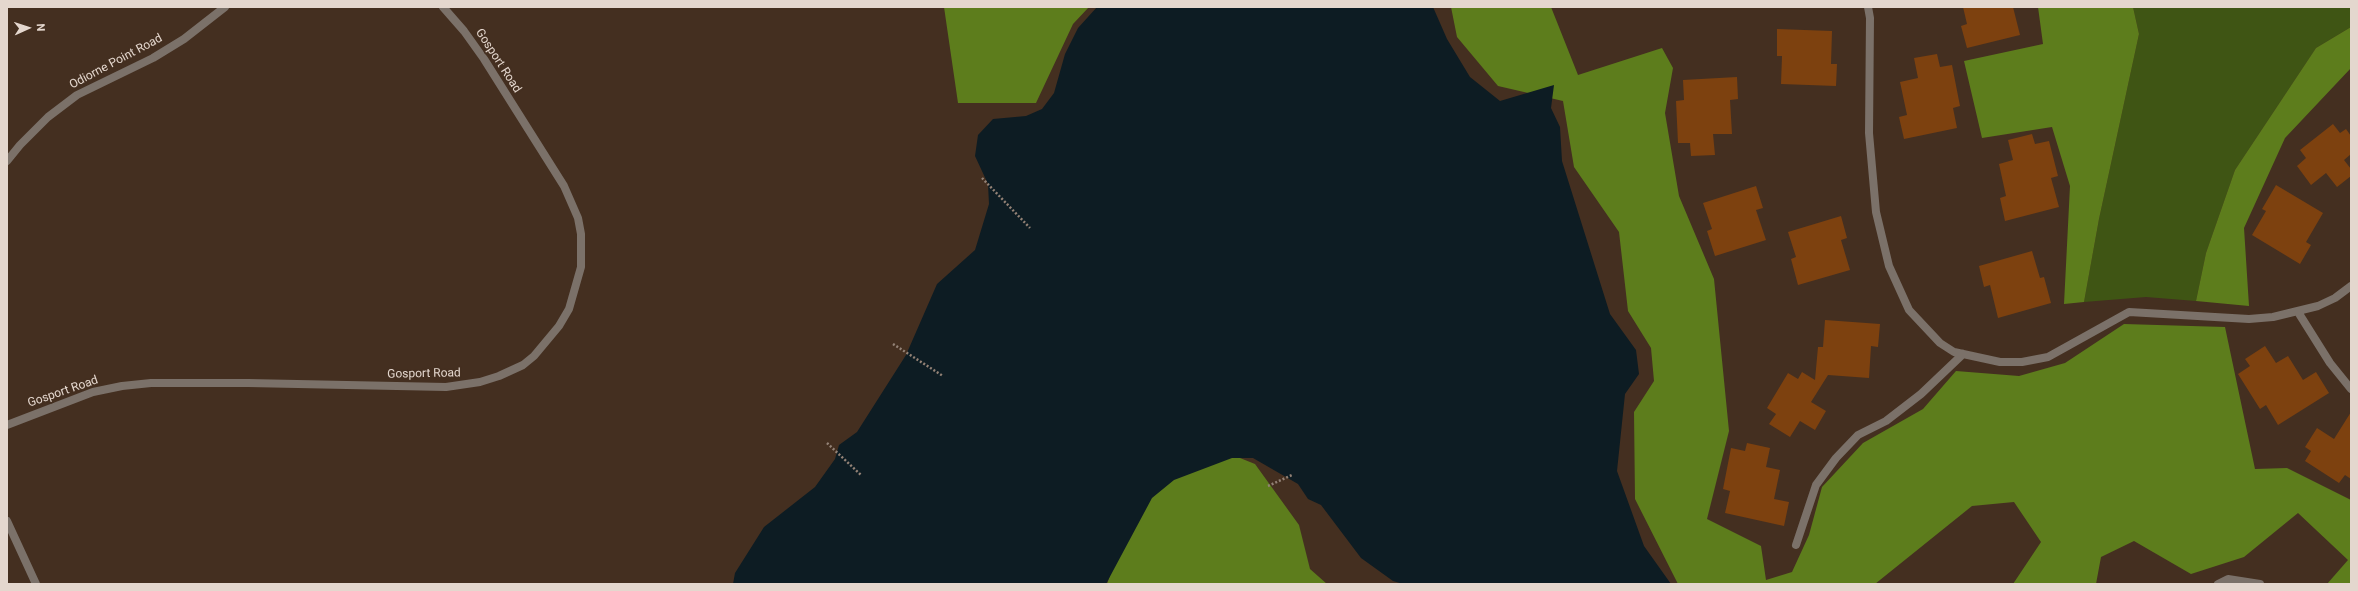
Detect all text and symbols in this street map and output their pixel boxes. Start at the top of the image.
north arrow [8,8,48,48]
text: N [34,23,47,32]
street label: Gosport Road [472,26,524,96]
street label: Odiorne Point Road [67,31,165,93]
street label: Gosport Road [387,366,461,382]
street label: Gosport Road [26,373,100,411]

